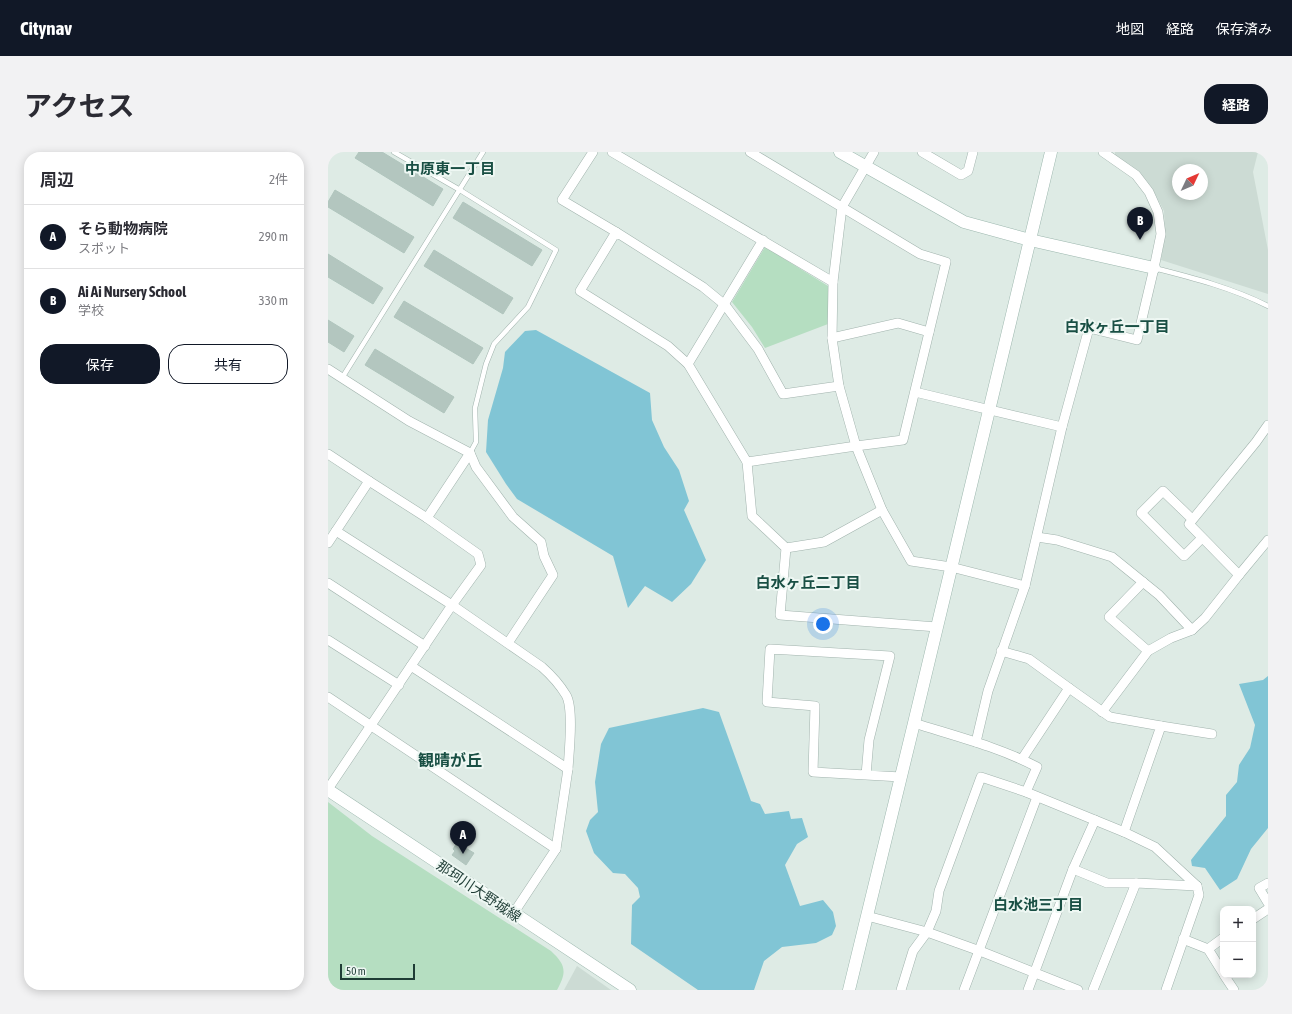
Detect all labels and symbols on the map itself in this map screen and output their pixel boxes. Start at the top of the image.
district label: 中原東一丁目 [405,160,495,177]
north arrow [1172,164,1208,200]
pin: B [1127,207,1153,240]
district label: 白水ヶ丘一丁目 [1064,318,1170,335]
district label: 白水ヶ丘二丁目 [755,574,861,591]
your location [813,614,833,634]
district label: 観晴が丘 [418,751,482,769]
pin: A [450,821,476,854]
street label: 那珂川大野城線 [434,857,524,925]
district label: 白水池三丁目 [993,896,1083,913]
scale bar [340,962,415,981]

